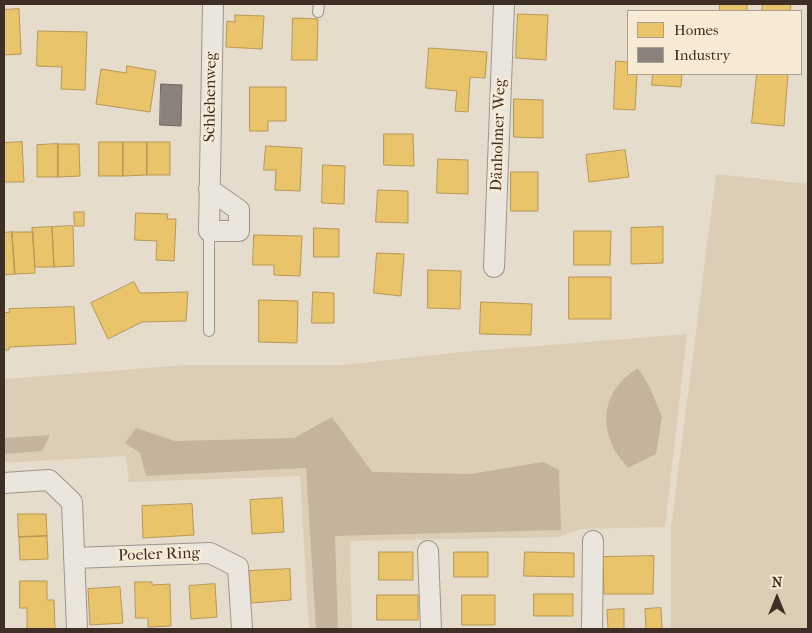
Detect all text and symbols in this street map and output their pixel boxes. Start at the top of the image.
legend [627,10,802,75]
text: Homes [674,21,719,39]
text: Industry [674,46,730,64]
street label: Schlehenweg [201,52,221,142]
street label: Dänholmer Weg [487,78,511,192]
street label: Poeler Ring [118,544,200,566]
north arrow [752,573,802,623]
text: N [772,574,782,591]

